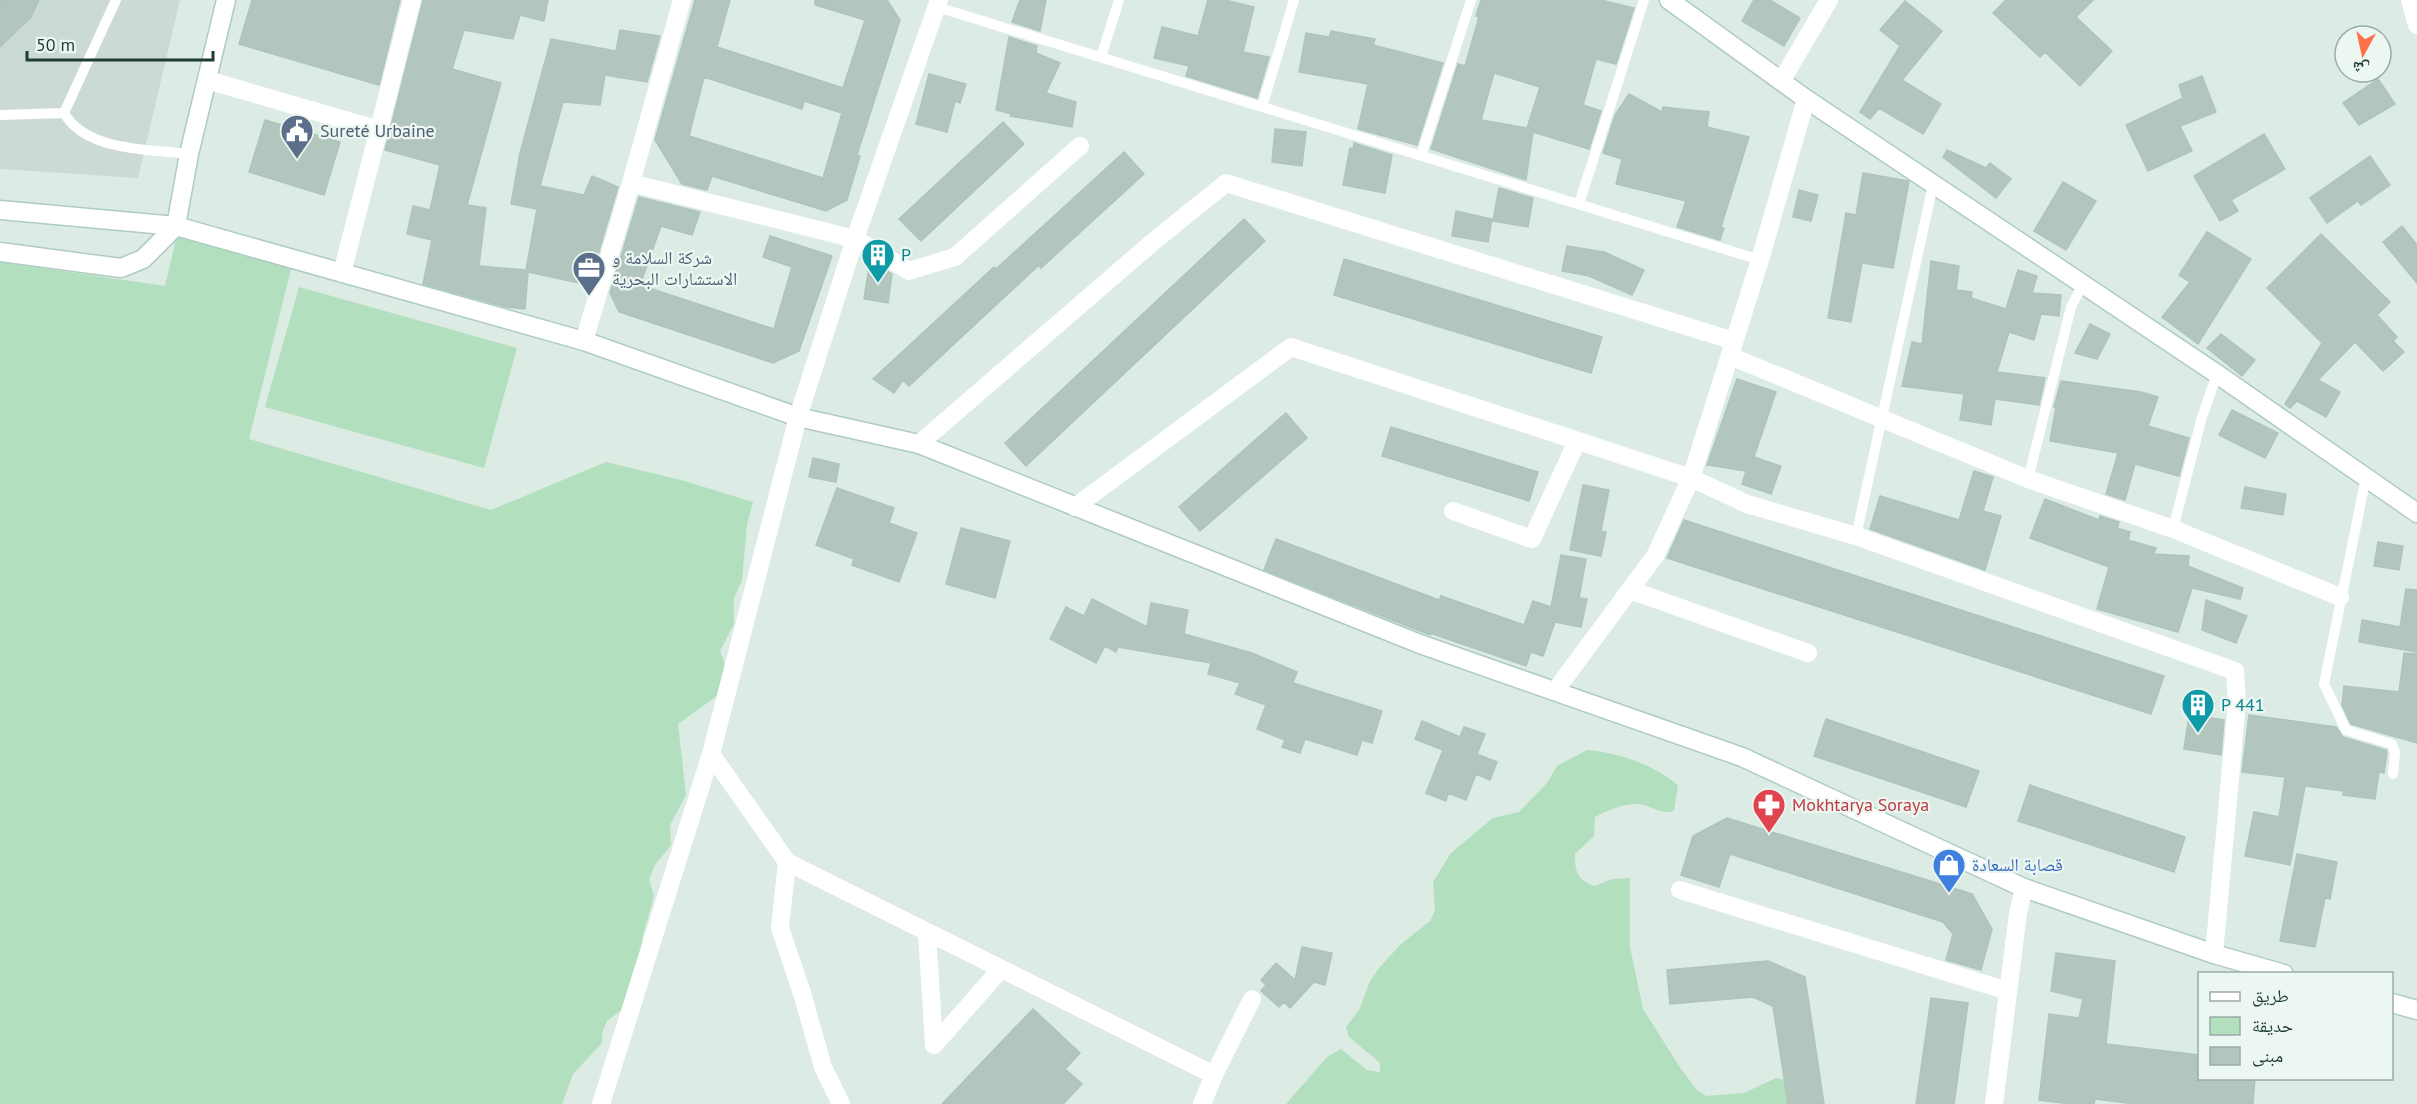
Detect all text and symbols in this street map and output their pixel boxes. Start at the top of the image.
scale bar [27,24,213,62]
north arrow [2333,24,2393,84]
text: 50 m [36,33,75,56]
text: ش [2351,58,2371,80]
public building icon: Sureté Urbaine [279,113,315,160]
place label: Sureté Urbaine [320,119,435,142]
building icon: P [860,237,896,284]
place label: P [901,243,911,266]
place label: شركة السلامة و الاستشارات البحرية [612,246,737,290]
office icon: شركة السلامة و الاستشارات البحرية [571,250,607,297]
building icon: P 441 [2180,687,2216,734]
place label: P 441 [2221,693,2265,716]
pharmacy icon: Mokhtarya Soraya [1751,787,1787,834]
place label: Mokhtarya Soraya [1792,793,1929,816]
shop icon: قصابة السعادة [1931,847,1967,894]
place label: قصابة السعادة [1972,853,2063,876]
legend [2198,972,2393,1080]
text: طريق [2252,984,2289,1007]
text: حديقة [2252,1014,2293,1037]
text: مبنى [2252,1044,2283,1067]

